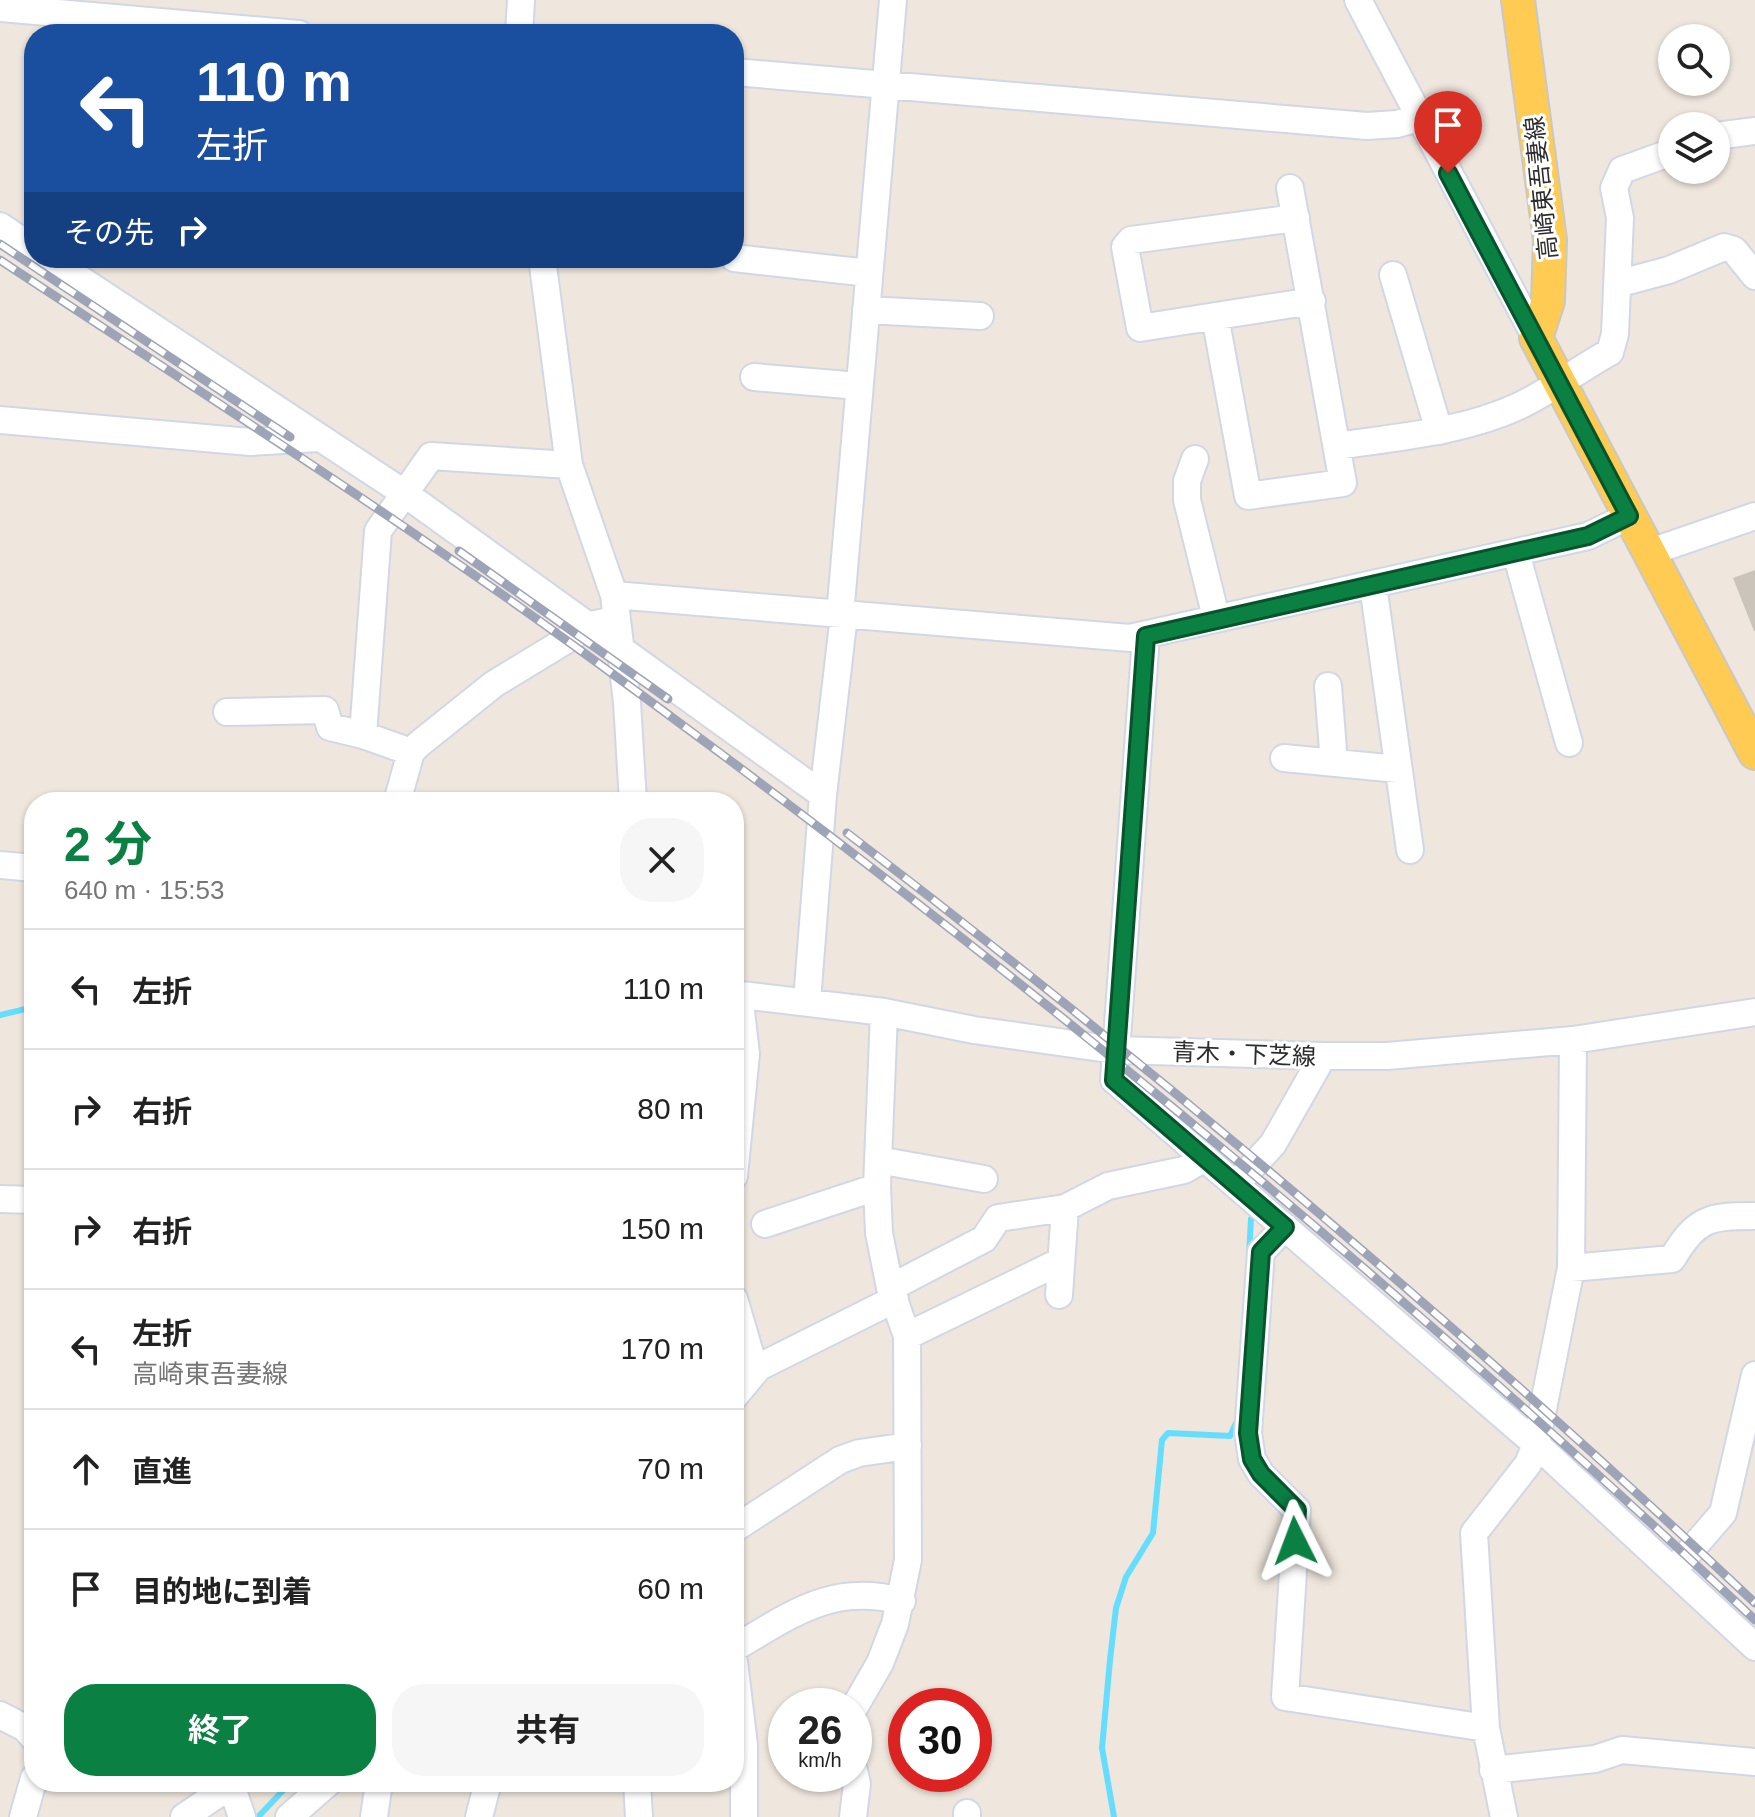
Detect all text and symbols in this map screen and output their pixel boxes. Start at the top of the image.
map controls [1658,24,1730,184]
button: search [1658,24,1730,96]
text: 110 m [196,50,352,113]
icon: left [64,56,168,160]
pin [1414,91,1482,173]
icon: arrive [1426,103,1470,147]
button: layers [1658,112,1730,184]
street label: 高崎東吾妻線 [1520,115,1562,261]
text: 左折 [196,125,268,166]
icon: right [170,208,214,252]
text: その先 [64,216,154,249]
text: 2 分 [64,818,152,871]
button: close [620,818,704,902]
text: 640 m · 15:53 [64,875,224,905]
icon: left [64,967,108,1011]
text: 110 m [623,972,704,1005]
text: 左折 [132,975,192,1008]
street label: 青木・下芝線 [1172,1038,1316,1070]
icon: right [64,1087,108,1131]
text: 80 m [637,1092,704,1125]
text: 右折 [132,1095,192,1128]
icon: right [64,1207,108,1251]
text: 150 m [621,1212,704,1245]
text: 右折 [132,1215,192,1248]
text: 左折 [132,1317,192,1350]
icon: left [64,1327,108,1371]
text: 170 m [621,1332,704,1365]
text: 高崎東吾妻線 [132,1359,288,1389]
icon: ahead [64,1447,108,1491]
text: 70 m [637,1452,704,1485]
text: 直進 [132,1455,192,1488]
position arrow [1253,1499,1337,1583]
icon: arrive [64,1567,108,1611]
text: 60 m [637,1572,704,1605]
text: 目的地に到着 [132,1575,312,1608]
button: 終了 [64,1684,376,1776]
button: 共有 [392,1684,704,1776]
speed limit sign: 30 [888,1688,992,1792]
text: 26 [798,1708,842,1752]
text: km/h [798,1749,842,1771]

